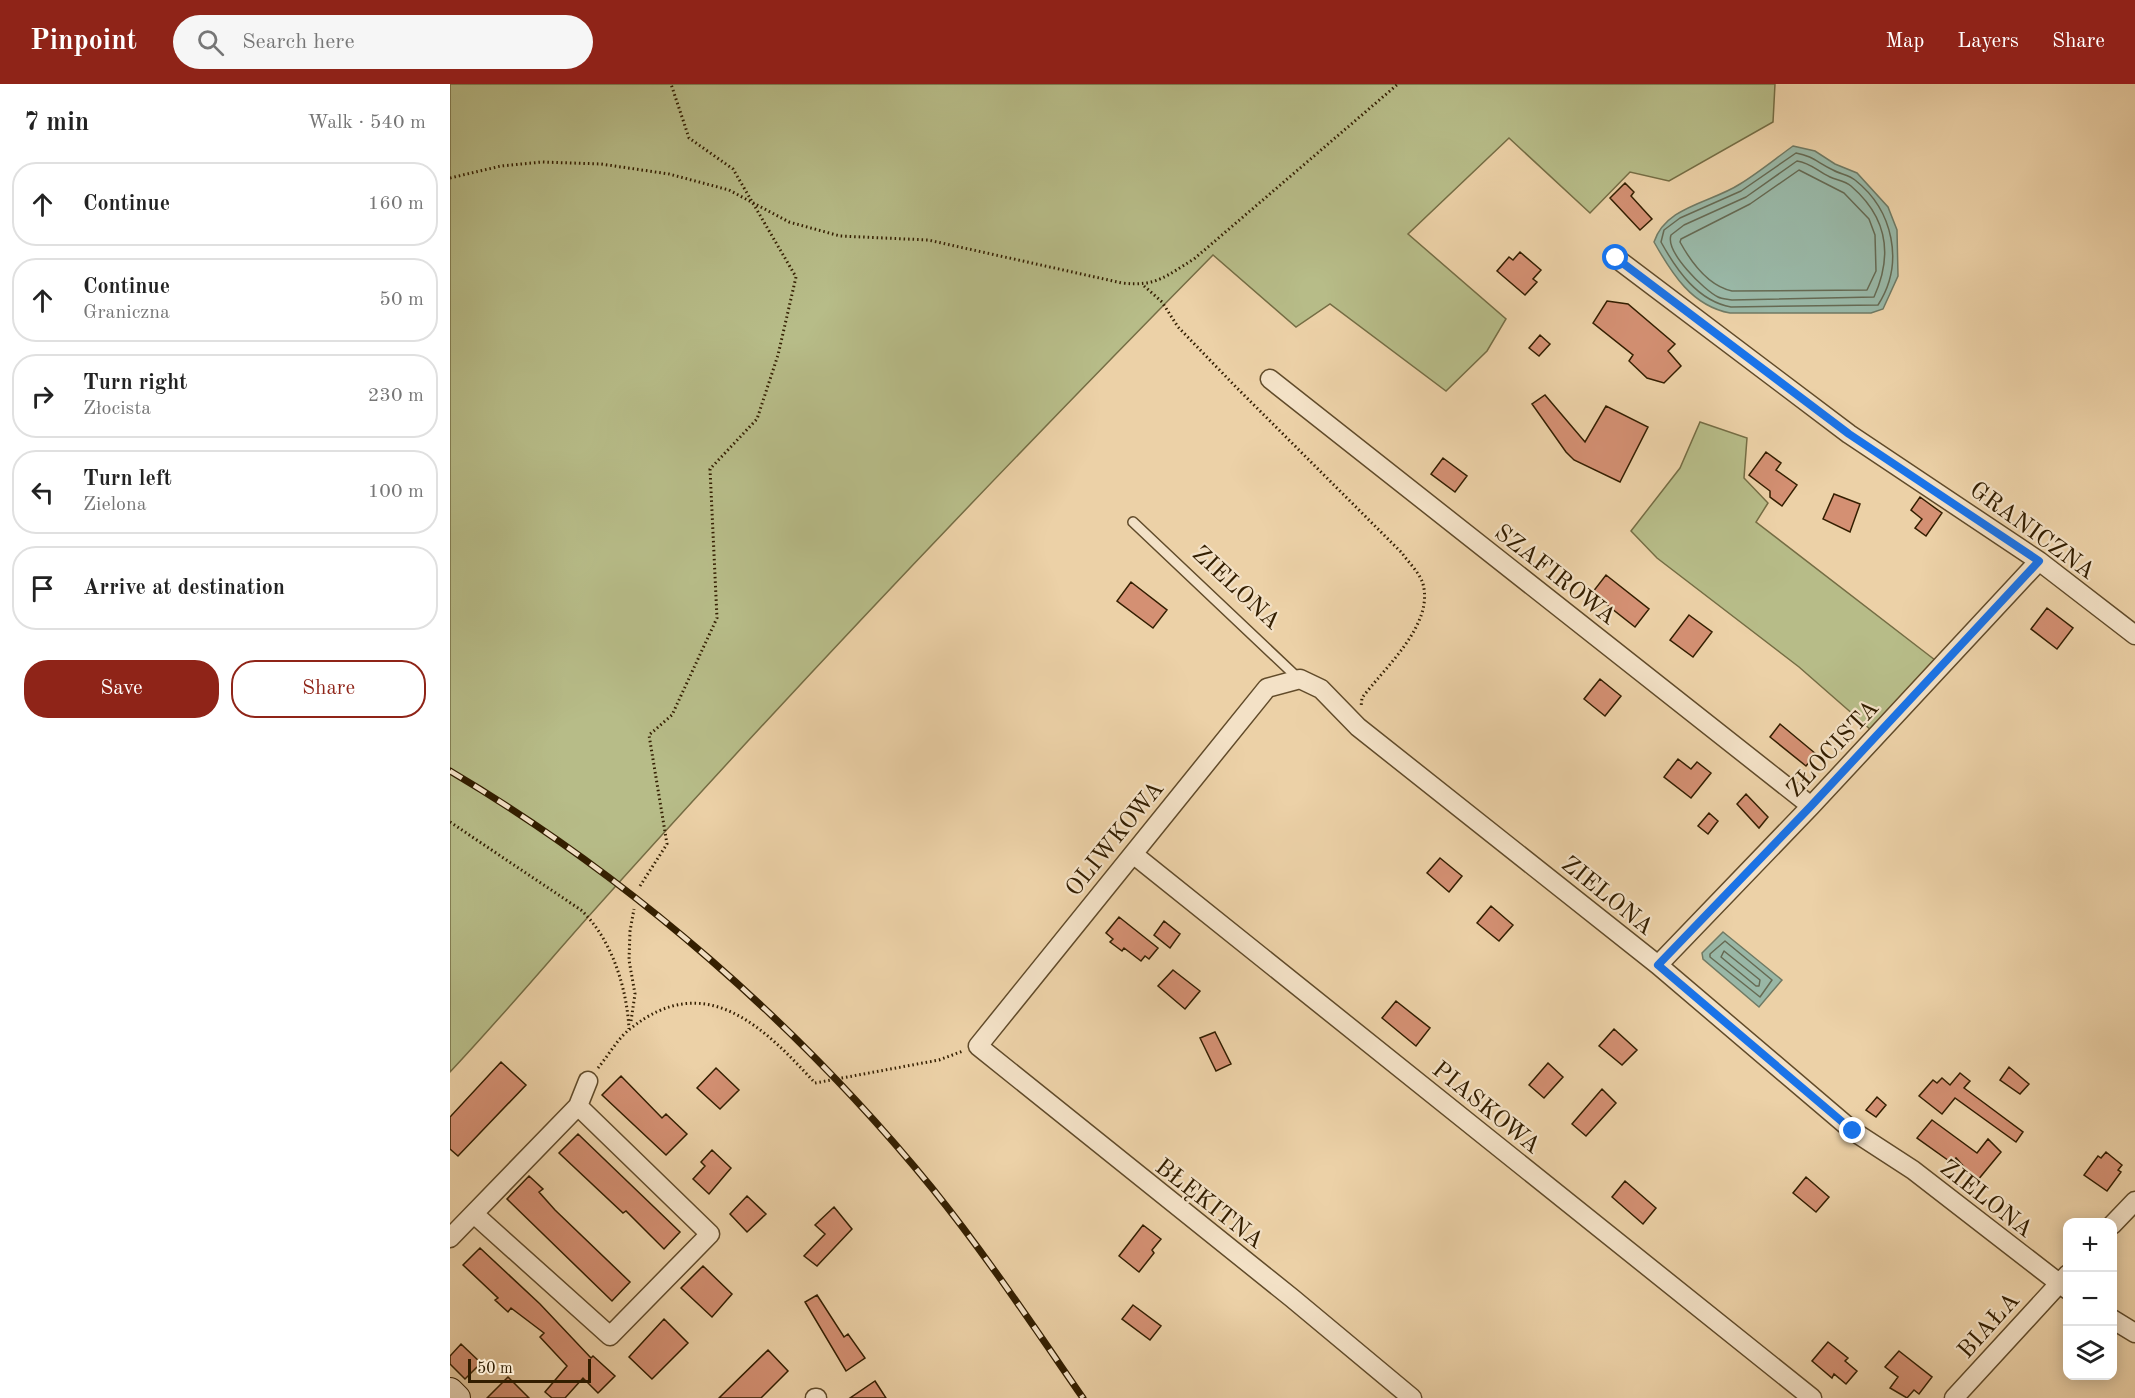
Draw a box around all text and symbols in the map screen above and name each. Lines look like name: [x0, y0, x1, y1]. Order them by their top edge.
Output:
search box: [173, 15, 593, 69]
icon: search: [194, 26, 227, 59]
text: Pinpoint: [30, 28, 137, 56]
text: Search here: [242, 31, 355, 53]
text: Map: [1885, 31, 1924, 52]
text: Layers: [1957, 31, 2019, 52]
text: Share: [2052, 31, 2105, 52]
text: 7 min: [24, 110, 89, 136]
text: Walk · 540 m: [307, 113, 426, 133]
icon: ahead: [26, 188, 59, 221]
text: Continue: [83, 193, 170, 215]
text: 160 m: [368, 194, 424, 214]
route start: [1602, 244, 1628, 270]
text: Continue: [83, 276, 170, 298]
icon: ahead: [26, 284, 59, 317]
text: 50 m: [379, 290, 424, 310]
text: Graniczna: [83, 303, 170, 323]
text: Turn right: [83, 372, 187, 394]
icon: right: [26, 380, 59, 413]
text: 230 m: [368, 386, 424, 406]
text: Złocista: [83, 399, 151, 419]
text: Turn left: [83, 468, 172, 490]
icon: left: [26, 476, 59, 509]
street label: GRANICZNA: [1965, 478, 2099, 585]
text: 100 m: [368, 482, 424, 502]
text: Zielona: [83, 495, 147, 515]
street label: SZAFIROWA: [1489, 521, 1620, 630]
street label: ZIELONA: [1187, 542, 1284, 635]
icon: arrive: [26, 572, 59, 605]
text: Arrive at destination: [83, 577, 285, 599]
button: Save: [24, 660, 219, 718]
button: Share: [231, 660, 426, 718]
street label: ZŁOCISTA: [1783, 696, 1884, 803]
street label: OLIWKOWA: [1062, 777, 1169, 901]
street label: ZIELONA: [1556, 852, 1657, 941]
street label: PIASKOWA: [1427, 1058, 1544, 1159]
route end: [1839, 1117, 1865, 1143]
street label: BŁĘKITNA: [1150, 1155, 1268, 1254]
street label: ZIELONA: [1935, 1156, 2037, 1243]
map controls: [2063, 1218, 2117, 1380]
button: +: [2063, 1218, 2117, 1272]
button: −: [2063, 1272, 2117, 1326]
street label: BIAŁA: [1954, 1289, 2025, 1364]
button: layers: [2063, 1326, 2117, 1380]
scale bar: [468, 1356, 591, 1384]
text: 50 m: [477, 1361, 513, 1377]

